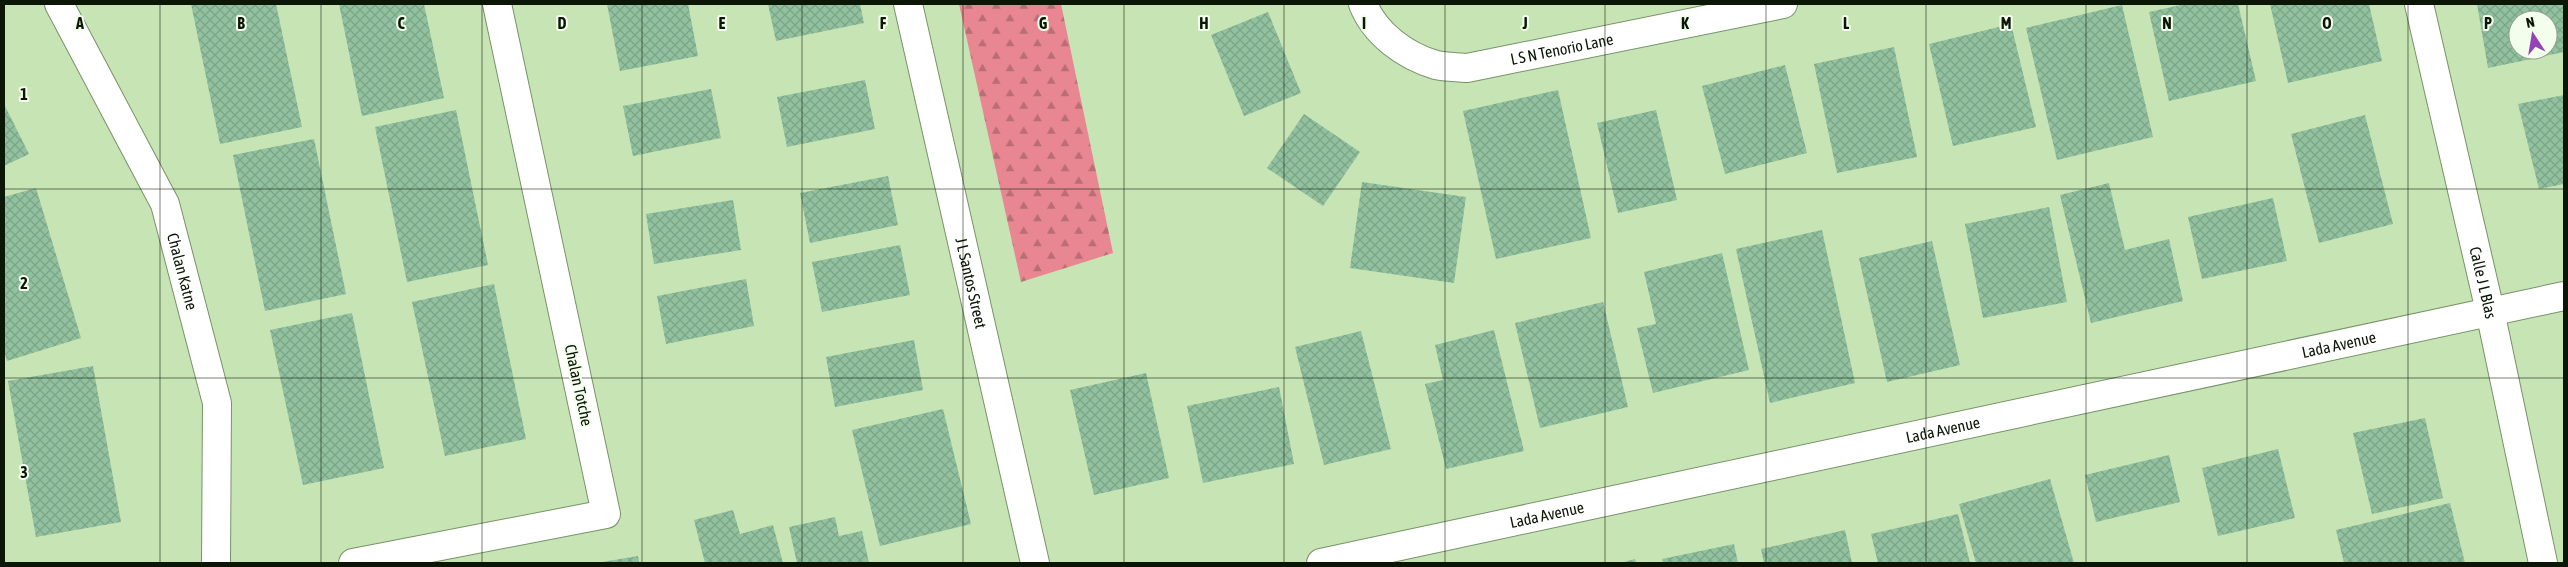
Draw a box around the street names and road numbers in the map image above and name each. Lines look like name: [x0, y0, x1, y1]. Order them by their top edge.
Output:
street label: L S N Tenorio Lane: [1509, 30, 1615, 68]
street label: Chalan Katne: [164, 231, 201, 312]
street label: J L Santos Street: [952, 236, 990, 330]
street label: Calle J L Blas: [2466, 245, 2500, 321]
street label: Lada Avenue: [2300, 328, 2377, 361]
street label: Chalan Totche: [562, 343, 596, 427]
street label: Lada Avenue: [1904, 413, 1981, 446]
street label: Lada Avenue: [1508, 498, 1586, 531]

